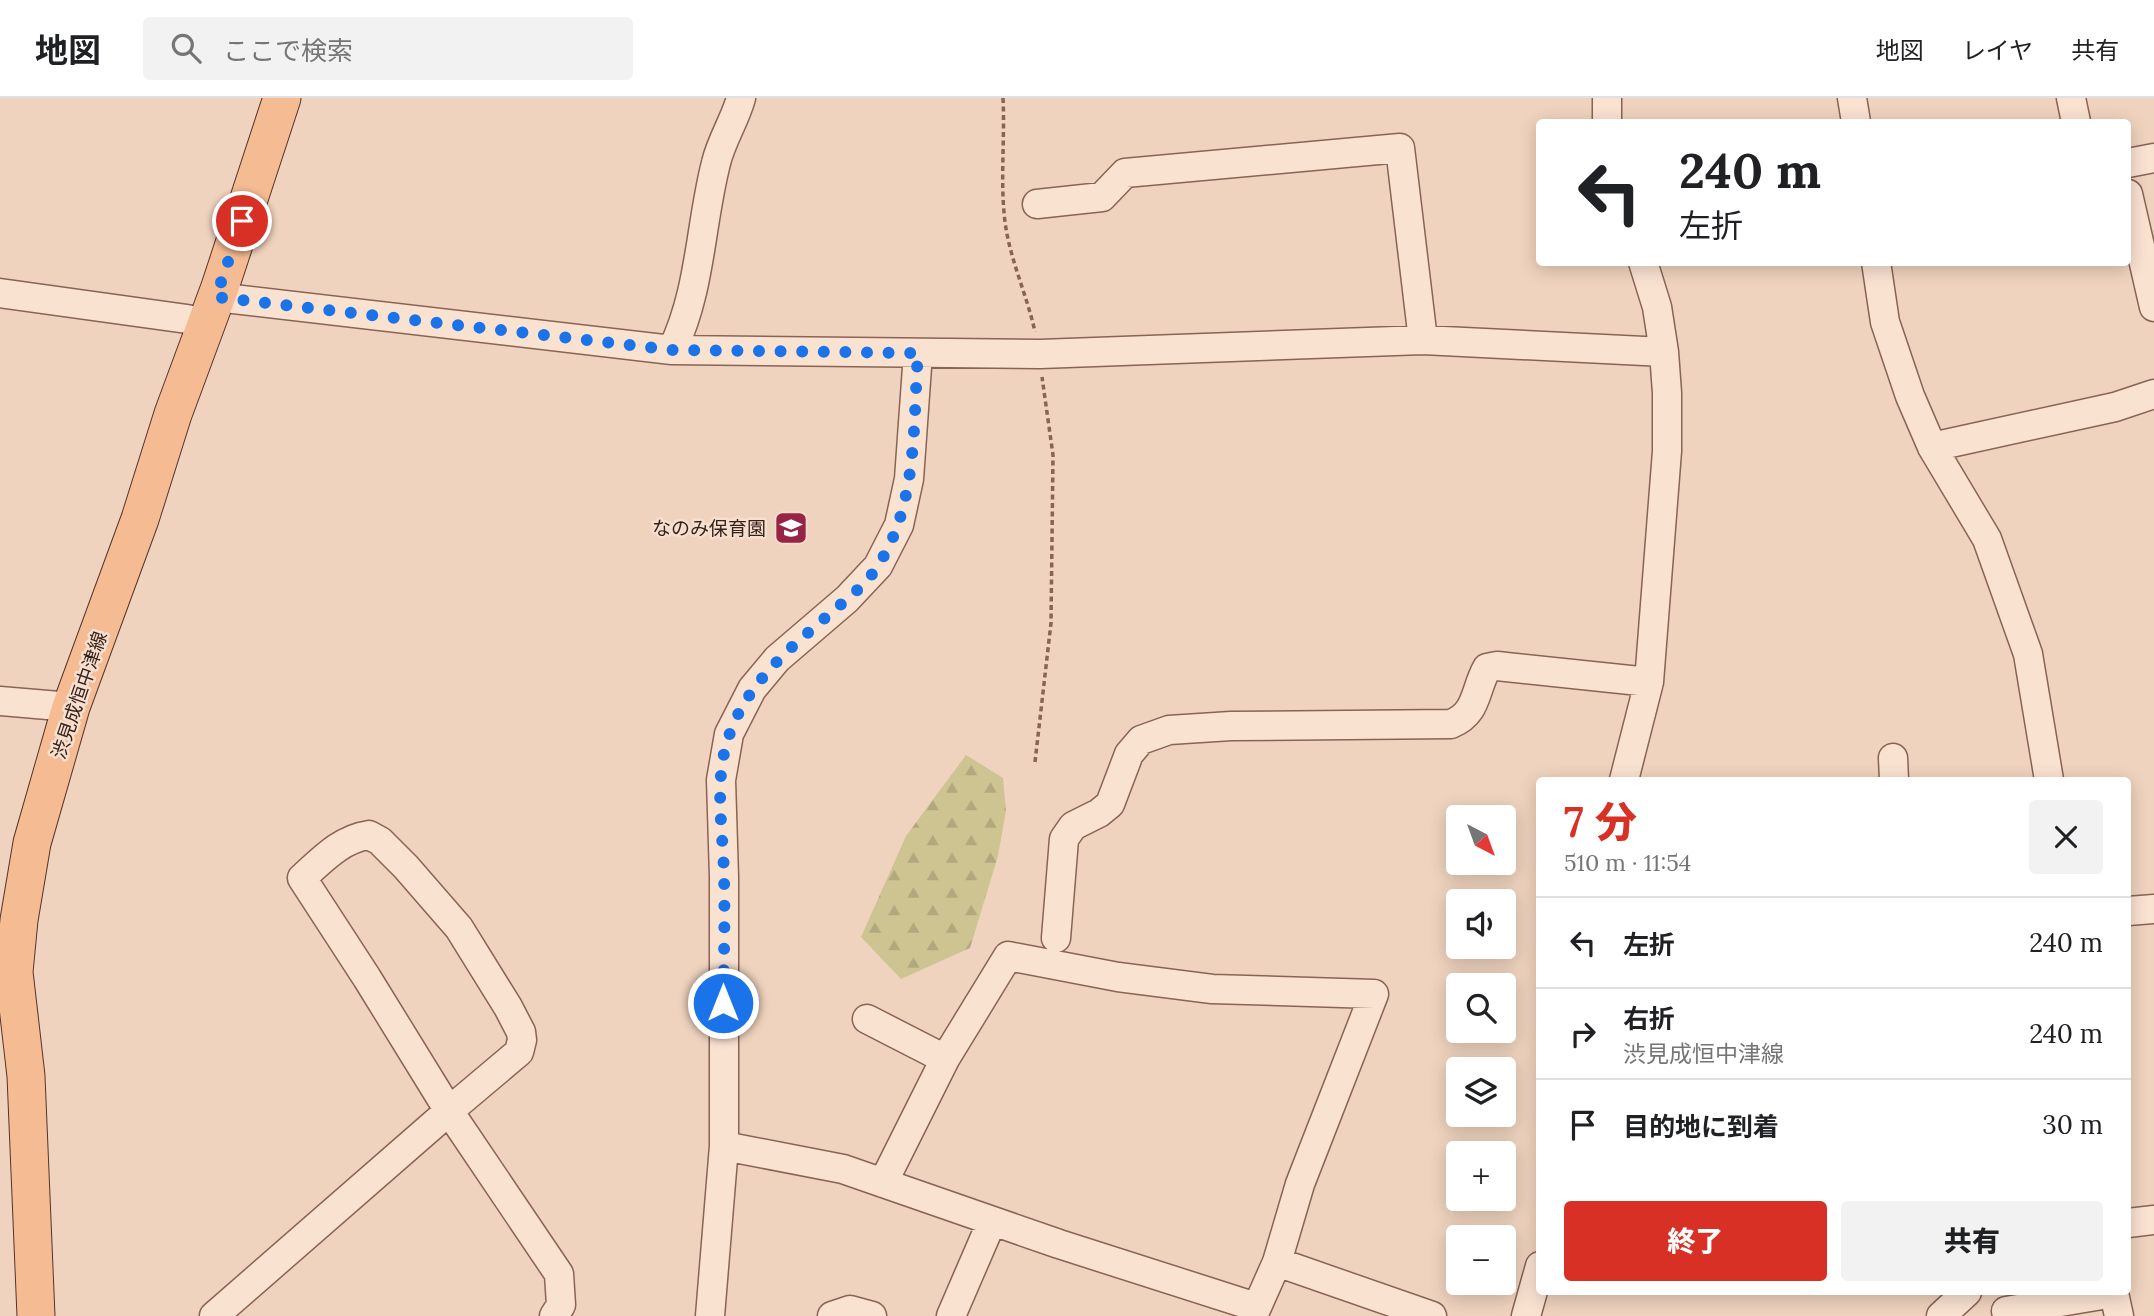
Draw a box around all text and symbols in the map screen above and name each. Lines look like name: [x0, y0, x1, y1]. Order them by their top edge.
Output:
search box: [143, 17, 633, 80]
text: 地図: [35, 29, 101, 71]
icon: search: [167, 29, 205, 67]
text: ここで検索: [223, 34, 353, 67]
text: 地図: [1876, 35, 1924, 66]
text: レイヤ: [1962, 35, 2033, 66]
text: 共有: [2071, 35, 2119, 66]
text: 240 m: [1679, 139, 1821, 201]
icon: left: [1564, 147, 1655, 238]
pin: [212, 191, 272, 251]
icon: arrive: [223, 202, 261, 240]
text: 左折: [1679, 205, 1743, 246]
school or university icon: なのみ保育園: [772, 509, 810, 547]
place label: なのみ保育園: [652, 516, 766, 540]
street label: 渋見成恒中津線: [46, 628, 112, 762]
text: 7 分: [1564, 795, 1637, 849]
button: close: [2029, 800, 2103, 874]
north arrow: [1446, 805, 1516, 875]
map controls: [1446, 805, 1516, 1295]
text: 510 m · 11:54: [1564, 848, 1691, 877]
button: sound: [1446, 889, 1516, 959]
icon: left: [1564, 924, 1602, 962]
text: 240 m: [2029, 926, 2103, 959]
text: 左折: [1623, 928, 1675, 961]
position arrow: [686, 966, 760, 1040]
button: search: [1446, 973, 1516, 1043]
text: 右折: [1623, 1002, 1675, 1035]
icon: right: [1564, 1015, 1602, 1053]
text: 240 m: [2029, 1017, 2103, 1050]
text: 渋見成恒中津線: [1623, 1039, 1784, 1068]
button: layers: [1446, 1057, 1516, 1127]
icon: arrive: [1564, 1106, 1602, 1144]
text: 30 m: [2042, 1108, 2103, 1141]
text: 目的地に到着: [1623, 1110, 1779, 1143]
button: +: [1446, 1141, 1516, 1211]
button: 終了: [1564, 1201, 1827, 1281]
button: 共有: [1841, 1201, 2103, 1281]
button: −: [1446, 1225, 1516, 1295]

